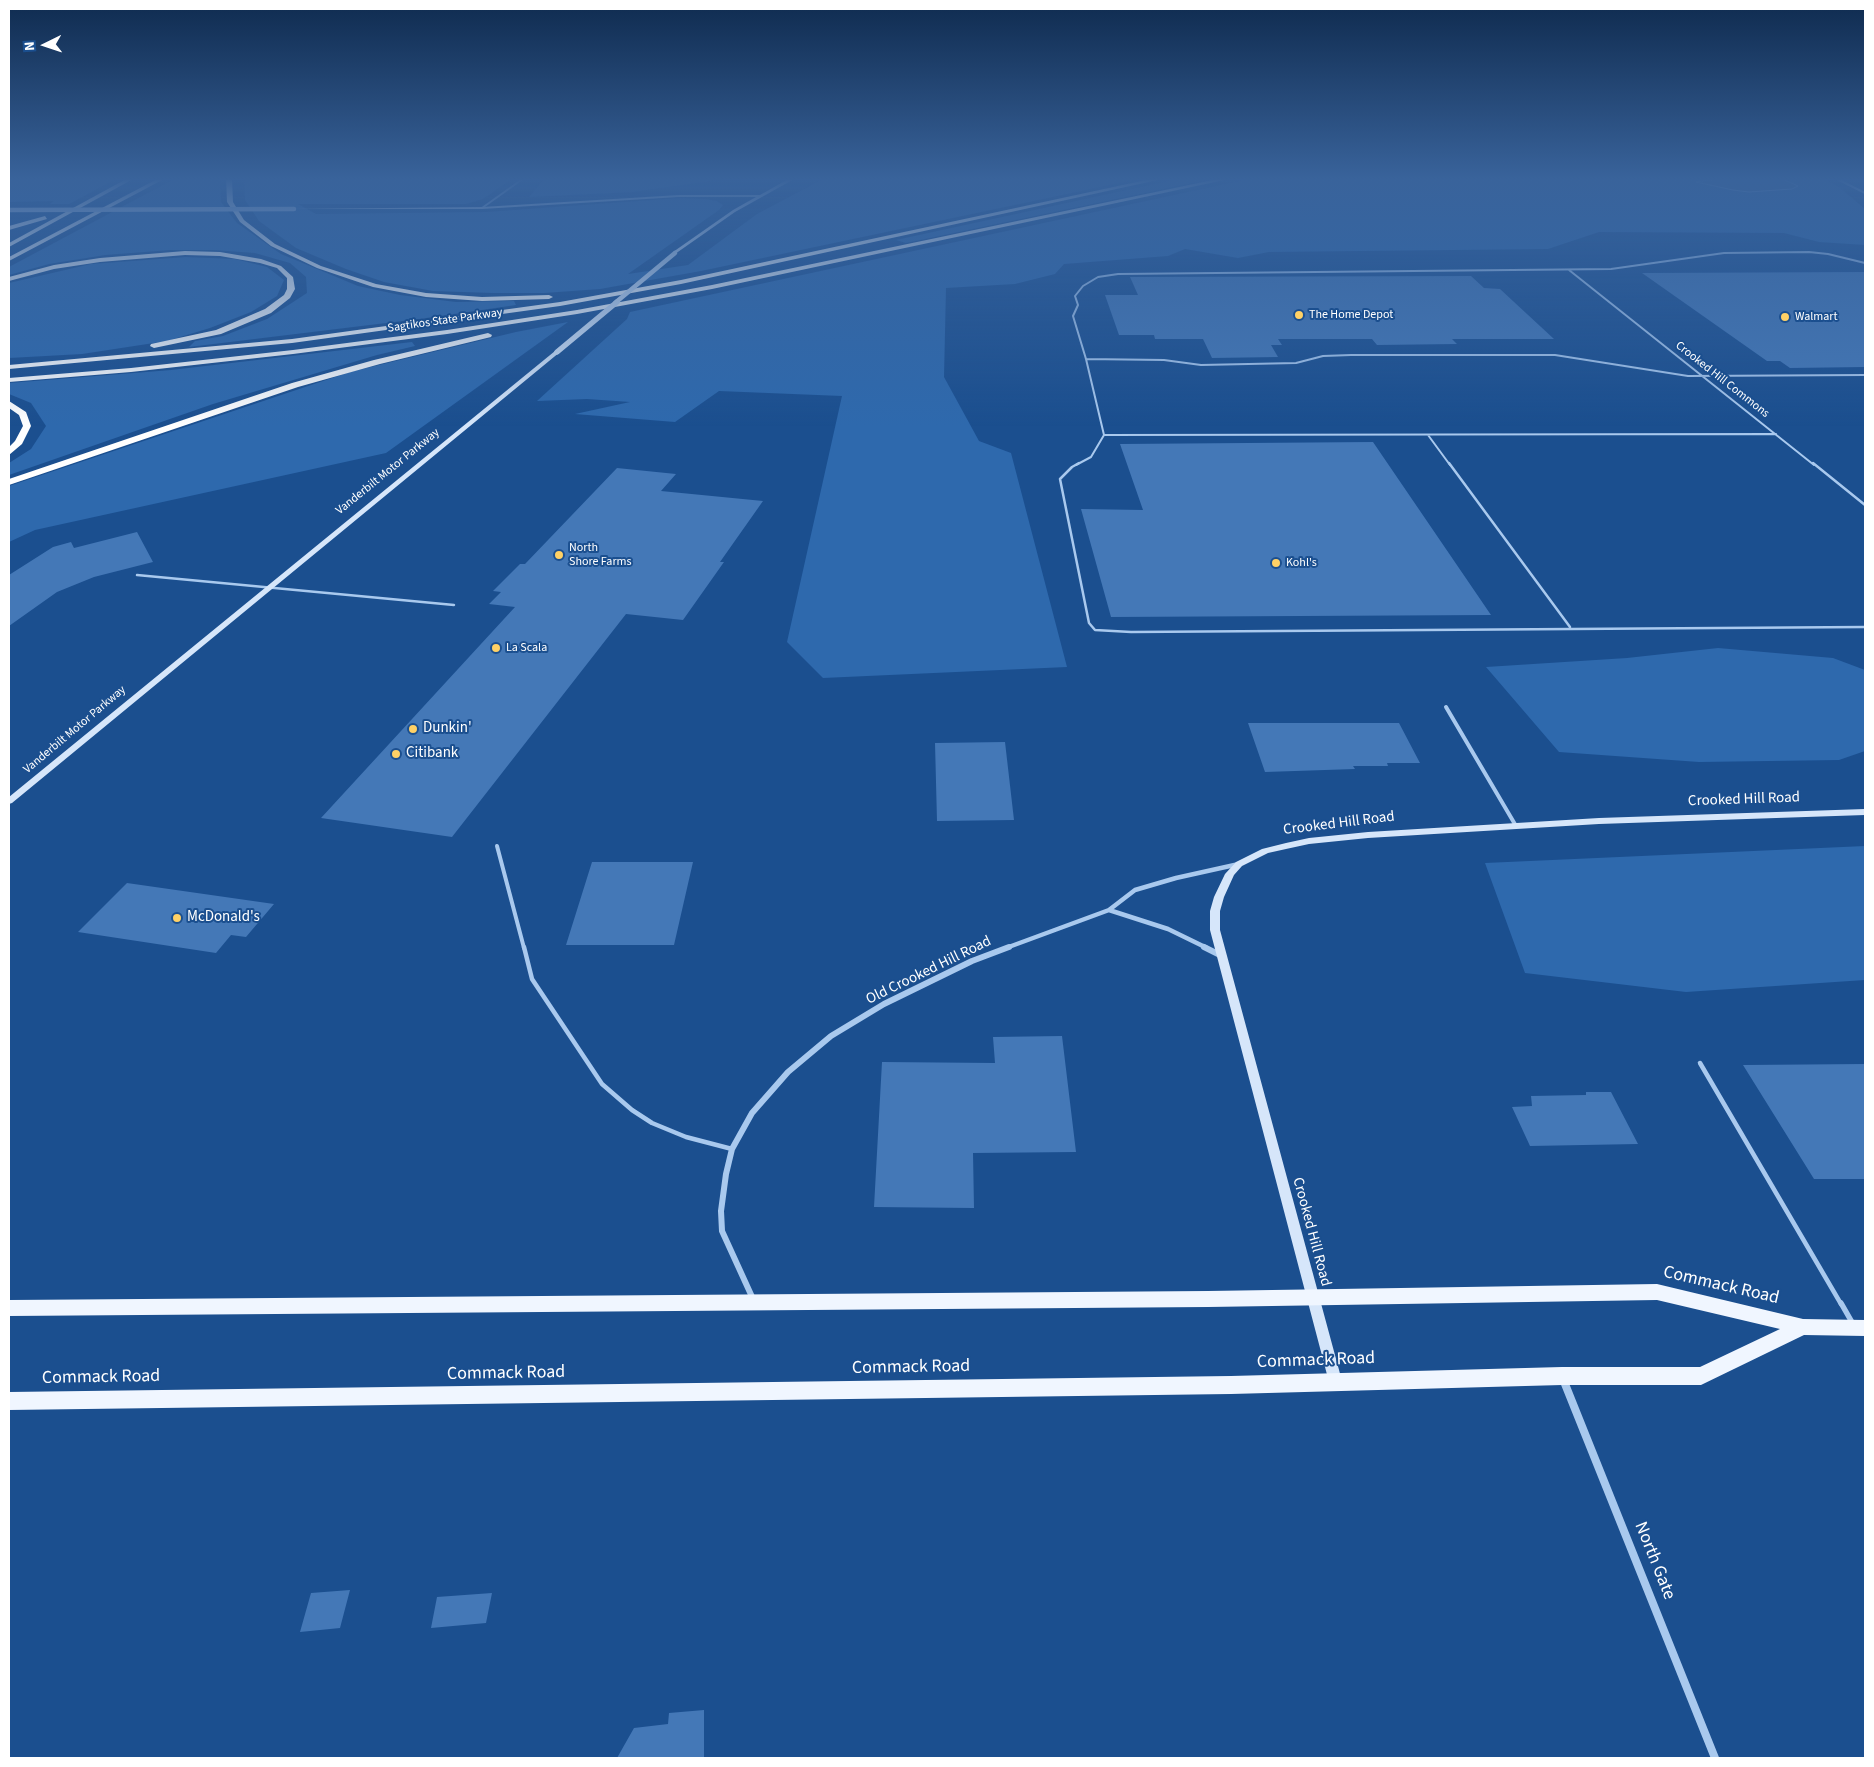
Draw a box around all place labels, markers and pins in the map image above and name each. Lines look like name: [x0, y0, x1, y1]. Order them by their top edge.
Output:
place label: The Home Depot: [1309, 308, 1393, 322]
marker: The Home Depot: [1293, 309, 1305, 321]
place label: Walmart: [1795, 310, 1838, 324]
marker: Walmart: [1779, 311, 1791, 323]
place label: North Shore Farms: [569, 541, 632, 569]
marker: North Shore Farms: [553, 549, 565, 561]
place label: Kohl's: [1286, 556, 1317, 570]
marker: Kohl's: [1270, 557, 1282, 569]
place label: La Scala: [506, 641, 547, 655]
marker: La Scala: [490, 642, 502, 654]
place label: Dunkin': [423, 720, 472, 738]
marker: Dunkin': [407, 723, 419, 735]
place label: Citibank: [406, 745, 458, 763]
marker: Citibank: [390, 748, 402, 760]
place label: McDonald's: [187, 909, 260, 927]
marker: McDonald's: [171, 912, 183, 924]

